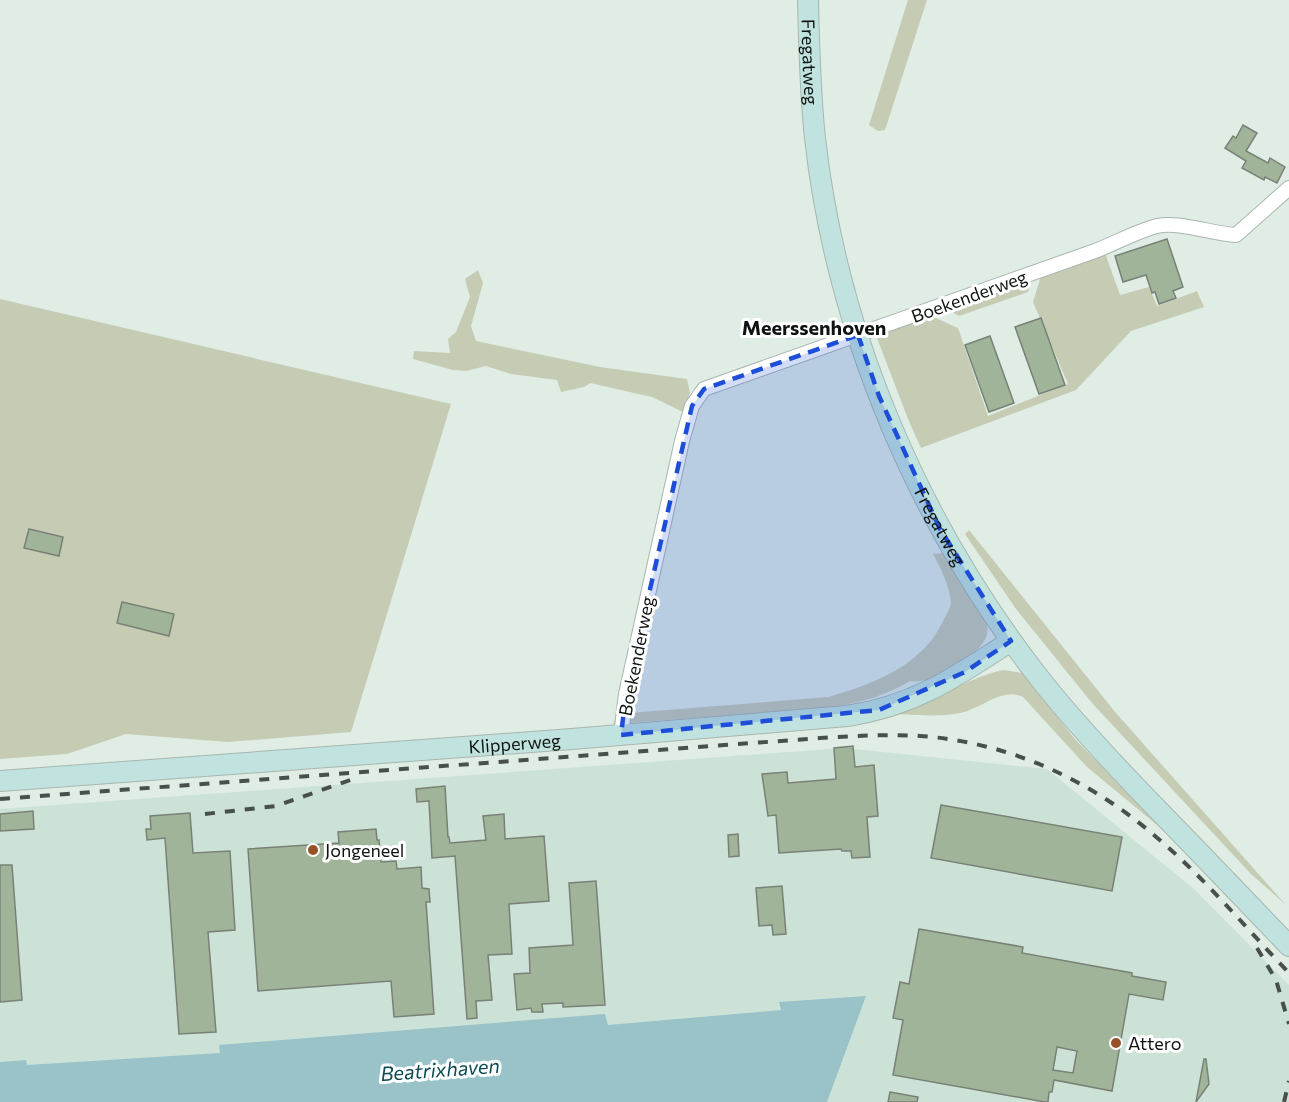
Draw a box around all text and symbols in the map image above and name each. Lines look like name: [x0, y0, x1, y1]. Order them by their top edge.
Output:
street label: Fregatweg: [797, 19, 823, 106]
street label: Boekenderweg: [908, 265, 1030, 327]
district label: Meerssenhoven: [742, 315, 886, 339]
street label: Fregatweg: [910, 483, 971, 570]
street label: Boekenderweg: [614, 594, 658, 718]
street label: Klipperweg: [468, 729, 562, 758]
place label: Jongeneel: [325, 839, 404, 861]
marker: Jongeneel: [306, 843, 320, 857]
place label: Attero: [1128, 1032, 1181, 1054]
marker: Attero: [1109, 1036, 1123, 1050]
water label: Beatrixhaven: [380, 1053, 500, 1085]

